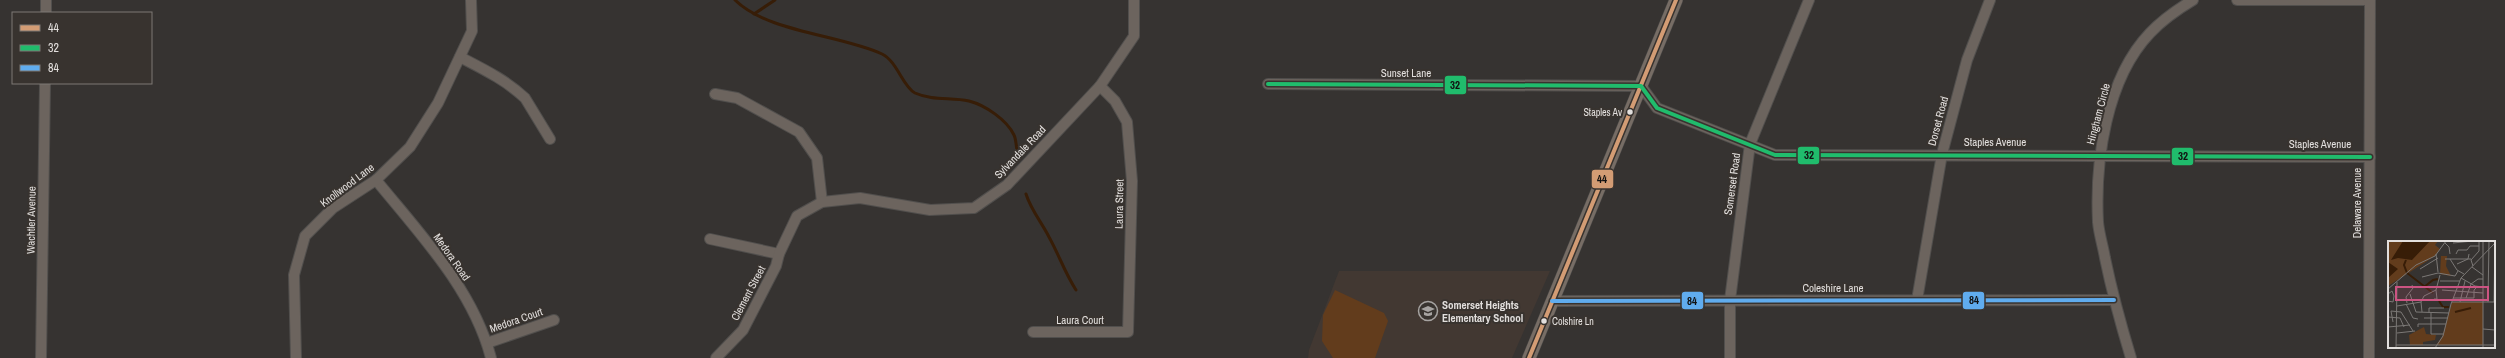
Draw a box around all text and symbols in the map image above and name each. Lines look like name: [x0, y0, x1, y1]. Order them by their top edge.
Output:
legend: [12, 12, 152, 84]
text: 44: [48, 20, 59, 36]
text: 32: [48, 40, 59, 56]
text: 84: [48, 60, 59, 76]
street label: Sunset Lane: [1381, 66, 1431, 80]
line badge: 32: [1444, 75, 1467, 95]
text: 32: [1450, 78, 1460, 92]
street label: Hingham Circle: [2083, 82, 2113, 146]
street label: Dorset Road: [1925, 95, 1951, 147]
place label: Staples Av: [1583, 106, 1623, 119]
marker: Staples Av: [1625, 107, 1635, 117]
street label: Sylvandale Road: [991, 123, 1049, 181]
street label: Staples Avenue: [1964, 135, 2026, 149]
street label: Staples Avenue: [2289, 137, 2351, 151]
line badge: 32: [1797, 146, 1820, 165]
line badge: 32: [2171, 147, 2194, 166]
text: 32: [1804, 148, 1814, 162]
text: 32: [2178, 149, 2188, 163]
street label: Somerset Road: [1721, 152, 1743, 216]
street label: Knollwood Lane: [317, 160, 377, 210]
street label: Delaware Avenue: [2350, 168, 2364, 238]
line badge: 44: [1591, 169, 1614, 189]
text: 44: [1597, 172, 1607, 186]
street label: Laura Street: [1112, 179, 1126, 229]
street label: Wachtler Avenue: [23, 186, 39, 254]
street label: Medora Road: [431, 231, 473, 283]
inset map: [2388, 241, 2495, 348]
street label: Clement Street: [728, 263, 769, 323]
street label: Coleshire Lane: [1802, 281, 1864, 295]
line badge: 84: [1681, 291, 1704, 310]
line badge: 84: [1962, 291, 1985, 310]
text: 84: [1969, 293, 1979, 307]
text: 84: [1687, 294, 1697, 308]
place label: Somerset Heights Elementary School: [1442, 298, 1523, 325]
school or university icon: Somerset Heights Elementary School: [1417, 300, 1439, 322]
street label: Medora Court: [488, 304, 545, 336]
street label: Laura Court: [1056, 313, 1104, 327]
place label: Colshire Ln: [1552, 315, 1594, 328]
marker: Colshire Ln: [1539, 316, 1549, 326]

